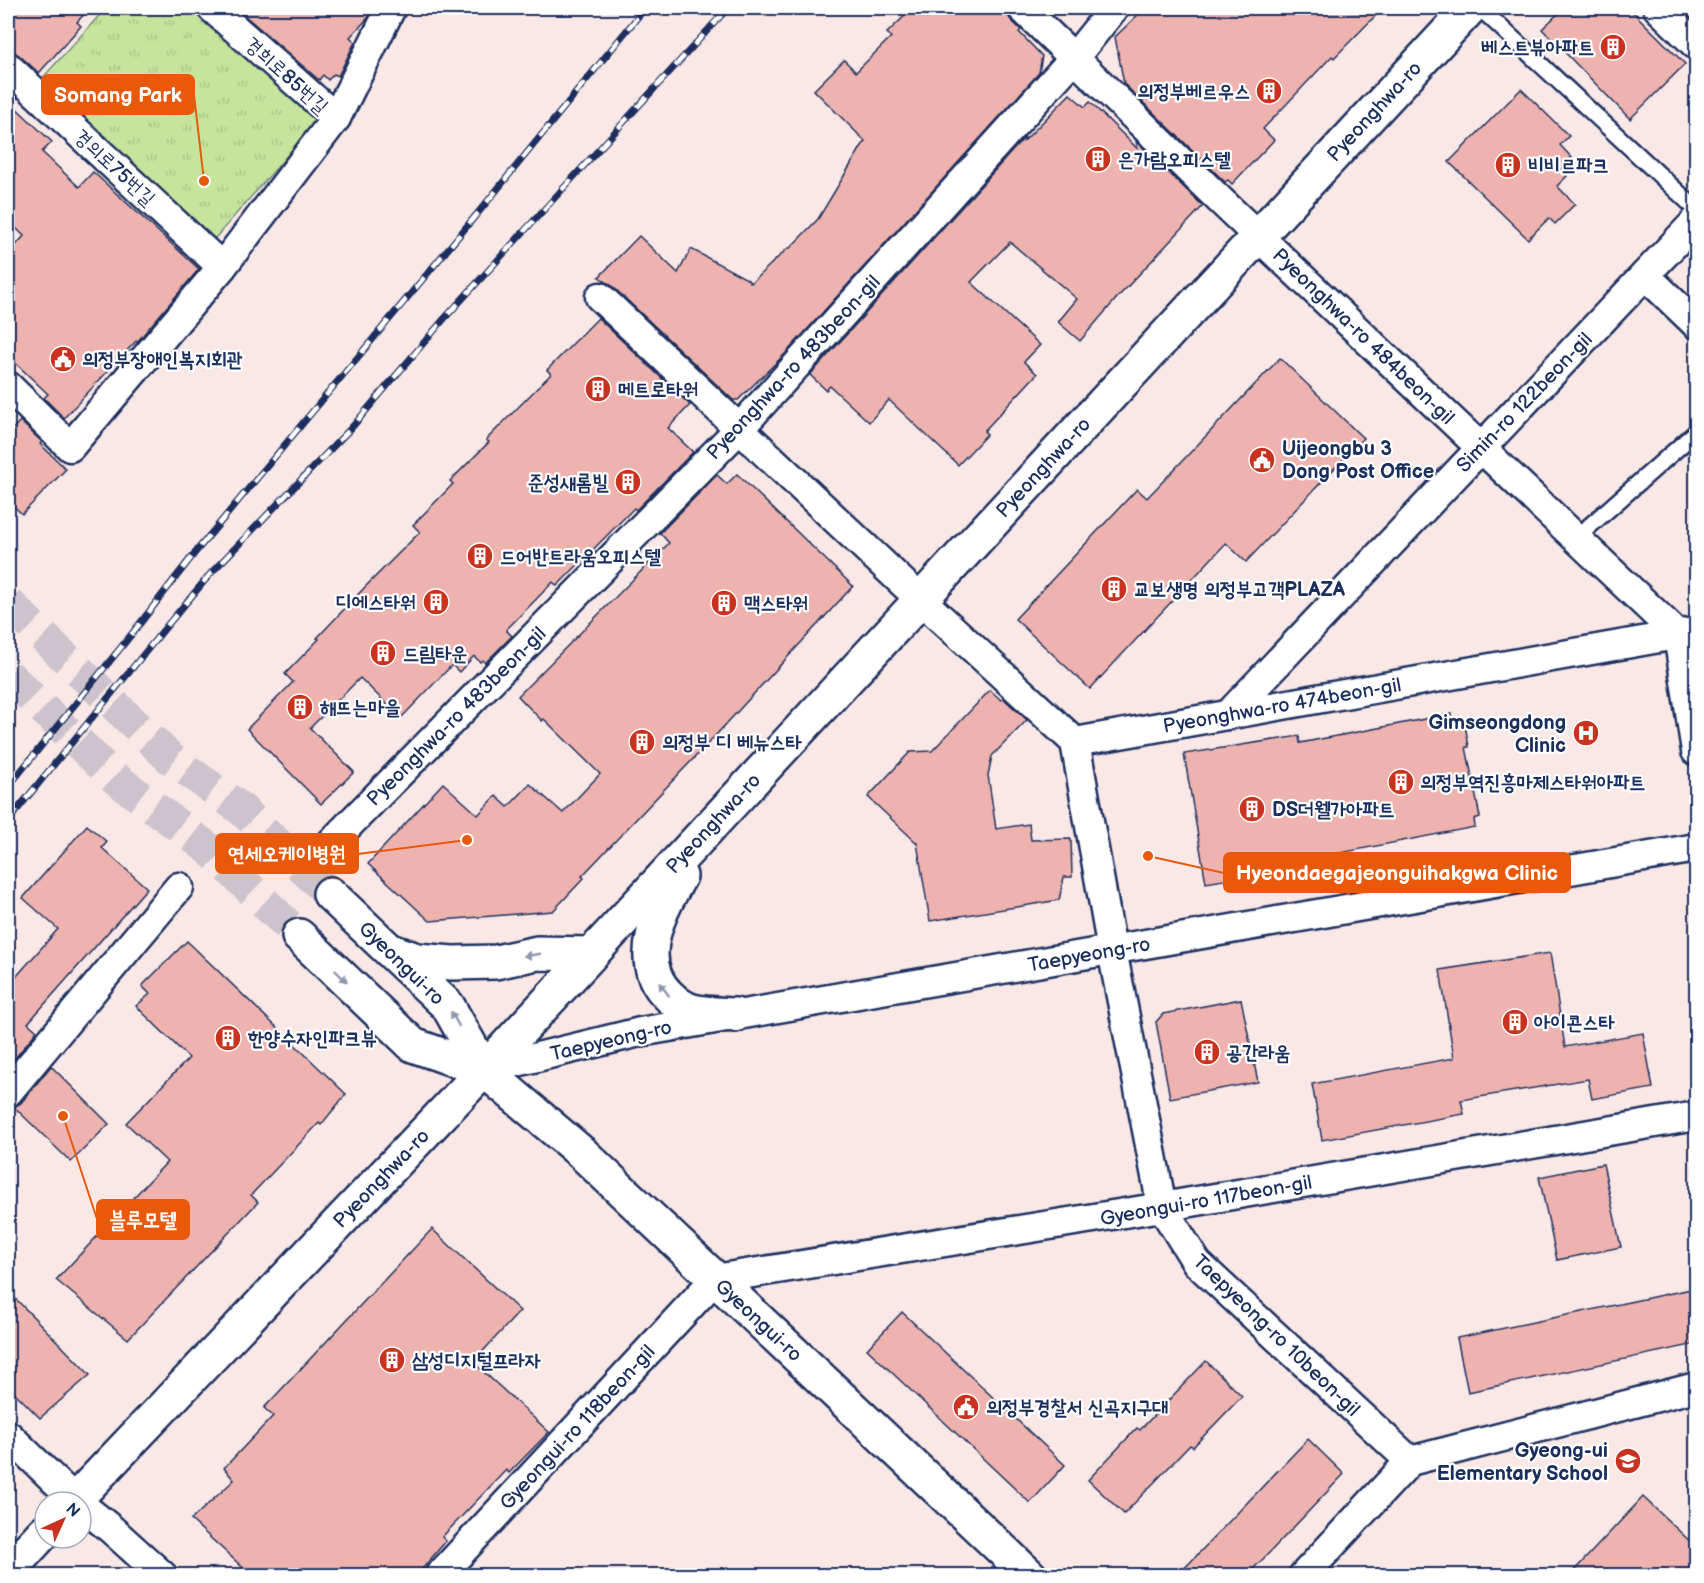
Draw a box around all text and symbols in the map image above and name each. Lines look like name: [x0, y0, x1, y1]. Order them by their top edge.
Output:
street label: 경희로85번길: [240, 32, 333, 119]
building icon: 베스트뷰아파트: [1598, 32, 1628, 62]
place label: 베스트뷰아파트: [1481, 36, 1594, 60]
street label: Pyeonghwa-ro: [1322, 57, 1427, 167]
callout: Somang Park: [42, 75, 194, 114]
building icon: 의정부베르우스: [1254, 76, 1284, 106]
place label: 의정부베르우스: [1137, 80, 1250, 104]
text: Somang Park: [54, 83, 182, 108]
street label: 경의로75번길: [69, 124, 160, 211]
building icon: 은가람오피스텔: [1083, 144, 1113, 174]
place label: 은가람오피스텔: [1118, 148, 1231, 172]
building icon: 비비르파크: [1493, 150, 1523, 180]
place label: 비비르파크: [1528, 154, 1608, 178]
street label: Pyeonghwa-ro 484beon-gil: [1267, 244, 1459, 430]
street label: Pyeonghwa-ro 483beon-gil: [702, 270, 886, 465]
street label: Simin-ro 122beon-gil: [1452, 328, 1598, 478]
public building icon: 의정부장애인복지회관: [48, 344, 78, 374]
place label: 의정부장애인복지회관: [82, 348, 243, 372]
building icon: 메트로타워: [583, 374, 613, 404]
place label: 메트로타워: [618, 378, 698, 402]
street label: Pyeonghwa-ro: [991, 413, 1096, 523]
place label: Uijeongbu 3 Dong Post Office: [1282, 437, 1434, 484]
public building icon: Uijeongbu 3 Dong Post Office: [1247, 445, 1277, 475]
building icon: 준성새롬빌: [613, 467, 643, 497]
place label: 준성새롬빌: [528, 471, 609, 495]
building icon: 드어반트라움오피스텔: [465, 541, 495, 571]
place label: 드어반트라움오피스텔: [500, 545, 661, 569]
building icon: 교보생명 의정부고객PLAZA: [1099, 574, 1129, 604]
place label: 교보생명 의정부고객PLAZA: [1134, 578, 1346, 602]
building icon: 디에스타워: [421, 587, 451, 617]
building icon: 맥스타워: [709, 588, 739, 618]
place label: 디에스타워: [336, 591, 416, 615]
place label: 맥스타워: [744, 592, 808, 616]
street label: Pyeonghwa-ro 483beon-gil: [362, 622, 551, 811]
building icon: 드림타운: [368, 638, 398, 668]
place label: 드림타운: [403, 642, 467, 666]
street label: Pyeonghwa-ro 474beon-gil: [1161, 673, 1403, 739]
building icon: 해뜨는마을: [285, 692, 315, 722]
place label: 해뜨는마을: [320, 696, 400, 720]
place label: Gimseongdong Clinic: [1429, 711, 1566, 758]
hospital icon: Gimseongdong Clinic: [1571, 718, 1601, 748]
building icon: 의정부 디 베뉴스타: [627, 727, 657, 757]
place label: 의정부 디 베뉴스타: [662, 731, 802, 755]
building icon: 의정부역진흥마제스타워아파트: [1386, 767, 1416, 797]
street label: Pyeonghwa-ro: [661, 769, 766, 879]
place label: 의정부역진흥마제스타워아파트: [1420, 771, 1645, 795]
building icon: DS더웰가아파트: [1237, 794, 1267, 824]
place label: DS더웰가아파트: [1272, 798, 1395, 822]
callout: 연세오케이병원: [216, 834, 358, 873]
text: 연세오케이병원: [228, 842, 346, 867]
callout: Hyeondaegajeonguihakgwa Clinic: [1224, 853, 1570, 892]
text: Hyeondaegajeonguihakgwa Clinic: [1236, 861, 1558, 886]
street label: Gyeongui-ro: [353, 917, 449, 1011]
street label: Taepyeong-ro: [1026, 932, 1152, 978]
one-way arrow: [522, 950, 541, 959]
one-way arrow: [334, 969, 348, 983]
one-way arrow: [658, 981, 670, 997]
building icon: 아이콘스타: [1500, 1007, 1530, 1037]
one-way arrow: [450, 1010, 460, 1027]
place label: 아이콘스타: [1534, 1011, 1615, 1035]
street label: Taepyeong-ro: [548, 1015, 674, 1067]
building icon: 한양수자인파크뷰: [213, 1023, 243, 1053]
place label: 한양수자인파크뷰: [247, 1027, 377, 1051]
building icon: 공간라움: [1192, 1037, 1222, 1067]
place label: 공간라움: [1226, 1041, 1290, 1065]
street label: Pyeonghwa-ro: [329, 1124, 435, 1233]
street label: Gyeongui-ro 117beon-gil: [1098, 1171, 1314, 1231]
callout: 블루모텔: [97, 1200, 189, 1239]
text: 블루모텔: [109, 1208, 177, 1233]
street label: Taepyeong-ro 10beon-gil: [1188, 1250, 1365, 1422]
street label: Gyeongui-ro: [710, 1274, 807, 1367]
street label: Gyeongui-ro 118beon-gil: [495, 1340, 660, 1515]
building icon: 삼성디지털프라자: [377, 1345, 407, 1375]
place label: 삼성디지털프라자: [412, 1349, 541, 1373]
public building icon: 의정부경찰서 신곡지구대: [951, 1392, 981, 1422]
place label: 의정부경찰서 신곡지구대: [986, 1396, 1168, 1420]
place label: Gyeong-ui Elementary School: [1437, 1439, 1608, 1486]
school or university icon: Gyeong-ui Elementary School: [1613, 1446, 1643, 1476]
north arrow: [33, 1490, 93, 1550]
text: N: [62, 1499, 84, 1521]

